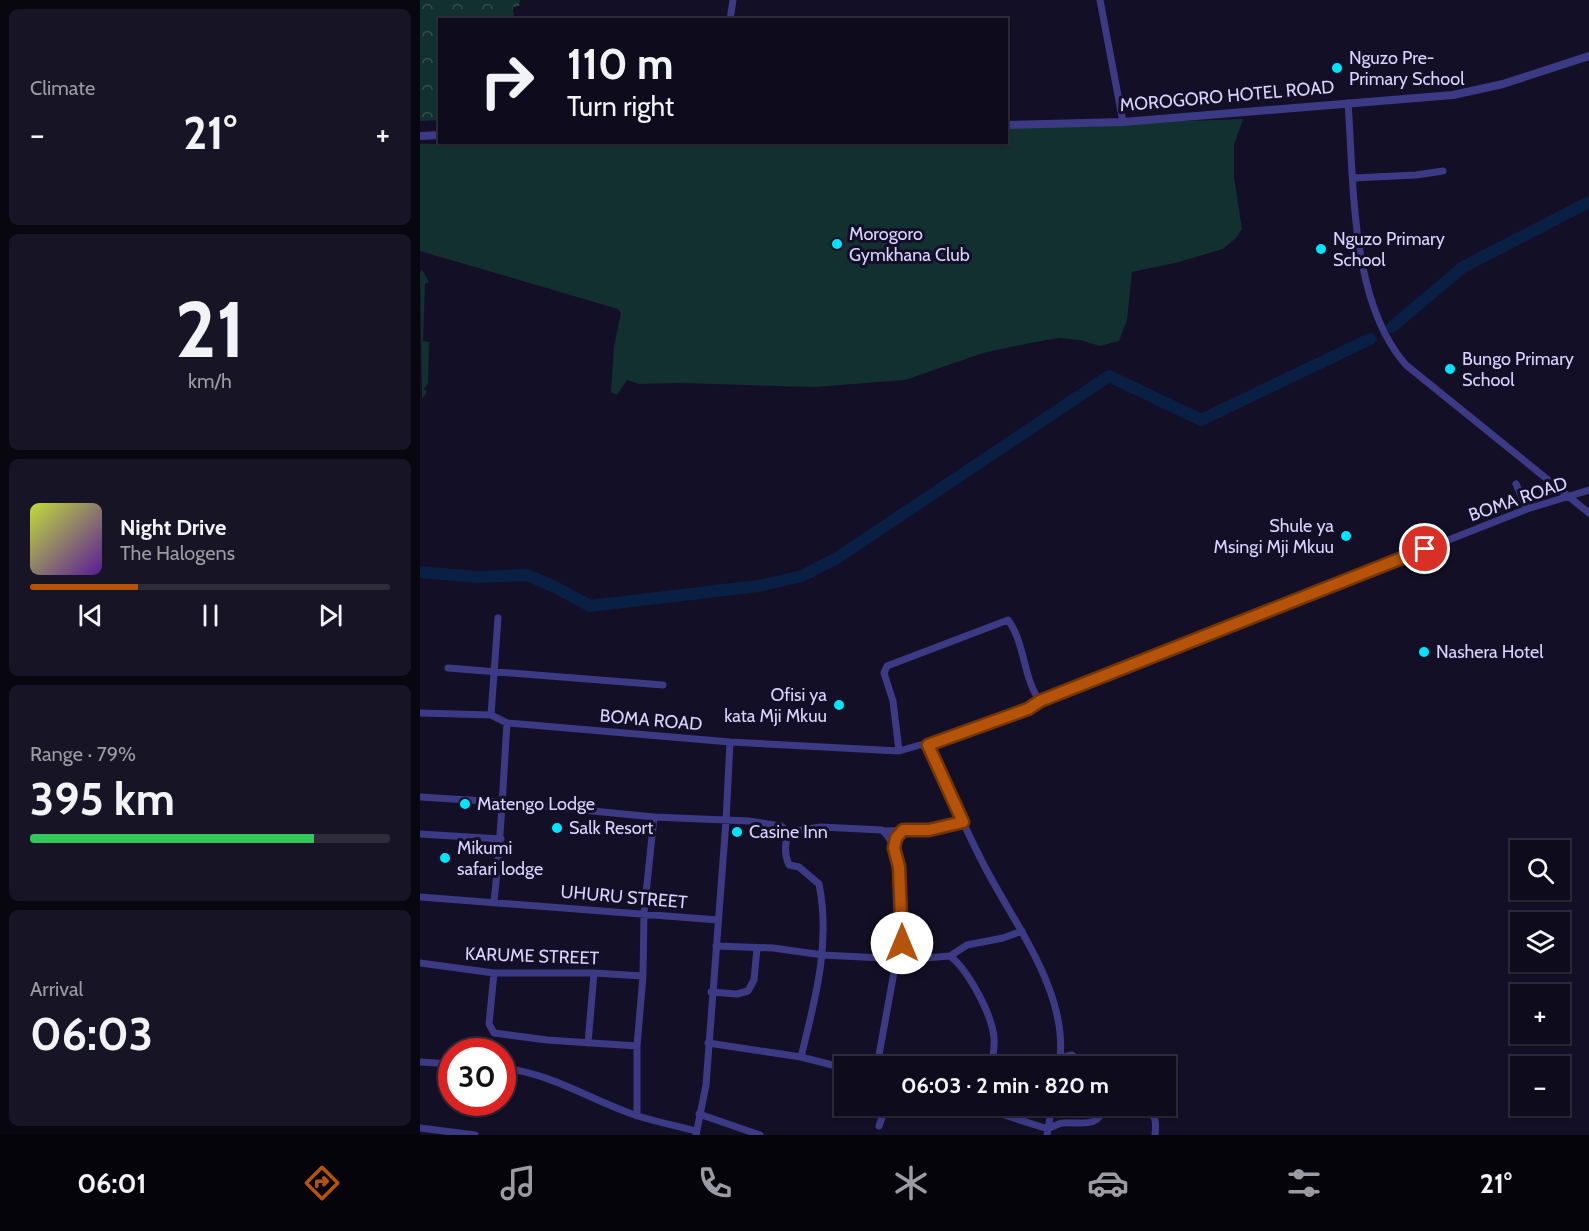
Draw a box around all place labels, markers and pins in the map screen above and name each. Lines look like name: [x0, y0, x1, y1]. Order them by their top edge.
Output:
place label: Nguzo Pre- Primary School: [1349, 47, 1465, 90]
marker: Nguzo Pre- Primary School: [1330, 61, 1344, 75]
place label: Morogoro Gymkhana Club: [849, 223, 970, 266]
place label: Nguzo Primary School: [1333, 228, 1445, 271]
marker: Morogoro Gymkhana Club: [830, 237, 844, 251]
marker: Nguzo Primary School: [1314, 242, 1328, 256]
place label: Bungo Primary School: [1462, 348, 1574, 391]
marker: Bungo Primary School: [1443, 362, 1457, 376]
place label: Shule ya Msingi Mji Mkuu: [1214, 515, 1334, 558]
pin: [1399, 523, 1450, 574]
marker: Shule ya Msingi Mji Mkuu: [1339, 529, 1353, 543]
place label: Nashera Hotel: [1436, 641, 1544, 663]
marker: Nashera Hotel: [1417, 645, 1431, 659]
place label: Ofisi ya kata Mji Mkuu: [724, 684, 827, 727]
marker: Ofisi ya kata Mji Mkuu: [832, 698, 846, 712]
place label: Matengo Lodge: [477, 793, 595, 815]
marker: Matengo Lodge: [458, 797, 472, 811]
place label: Salk Resort: [569, 817, 653, 839]
marker: Salk Resort: [550, 821, 564, 835]
place label: Casine Inn: [749, 821, 828, 843]
marker: Casine Inn: [730, 825, 744, 839]
place label: Mikumi safari lodge: [457, 837, 543, 880]
marker: Mikumi safari lodge: [438, 851, 452, 865]

